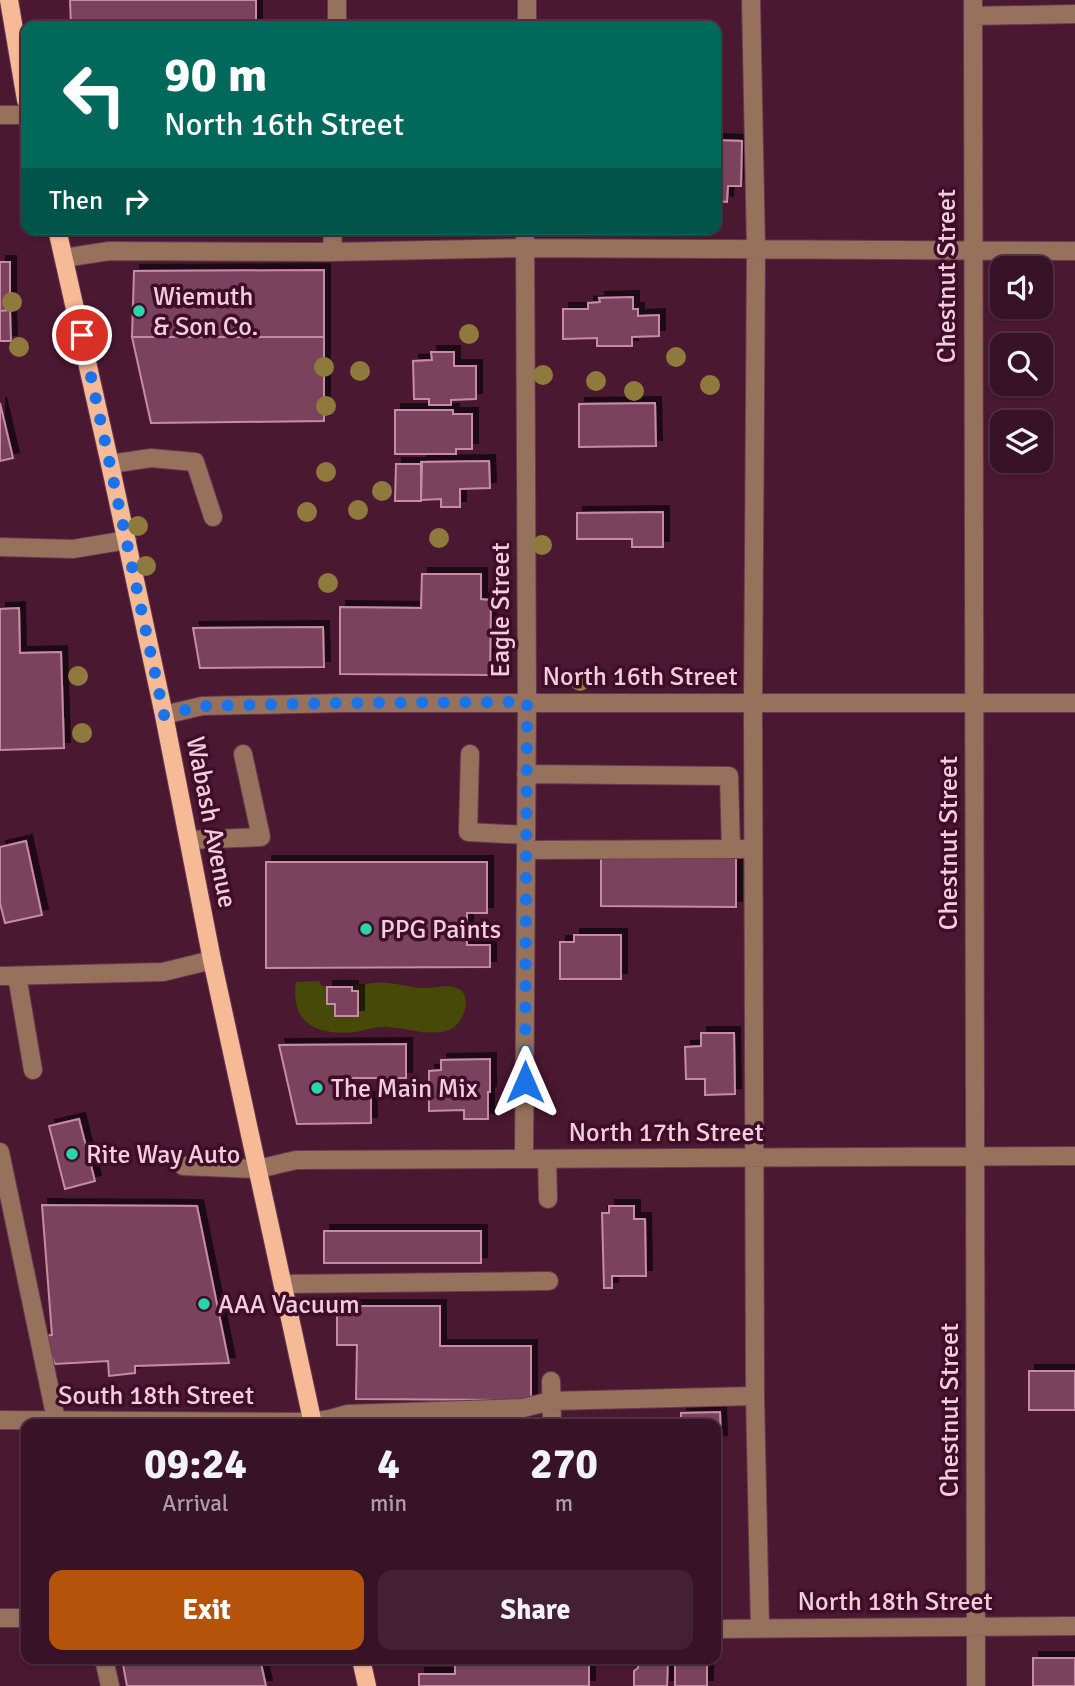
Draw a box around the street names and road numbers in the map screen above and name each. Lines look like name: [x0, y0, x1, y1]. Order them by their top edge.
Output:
street label: Chestnut Street: [931, 189, 963, 363]
street label: Eagle Street: [485, 542, 517, 678]
street label: North 16th Street: [542, 661, 738, 693]
street label: Wabash Avenue: [179, 734, 243, 911]
street label: Chestnut Street: [933, 756, 965, 930]
street label: North 17th Street: [568, 1117, 764, 1149]
street label: Chestnut Street: [934, 1323, 966, 1497]
street label: South 18th Street: [58, 1380, 254, 1412]
street label: North 18th Street: [797, 1586, 993, 1618]

